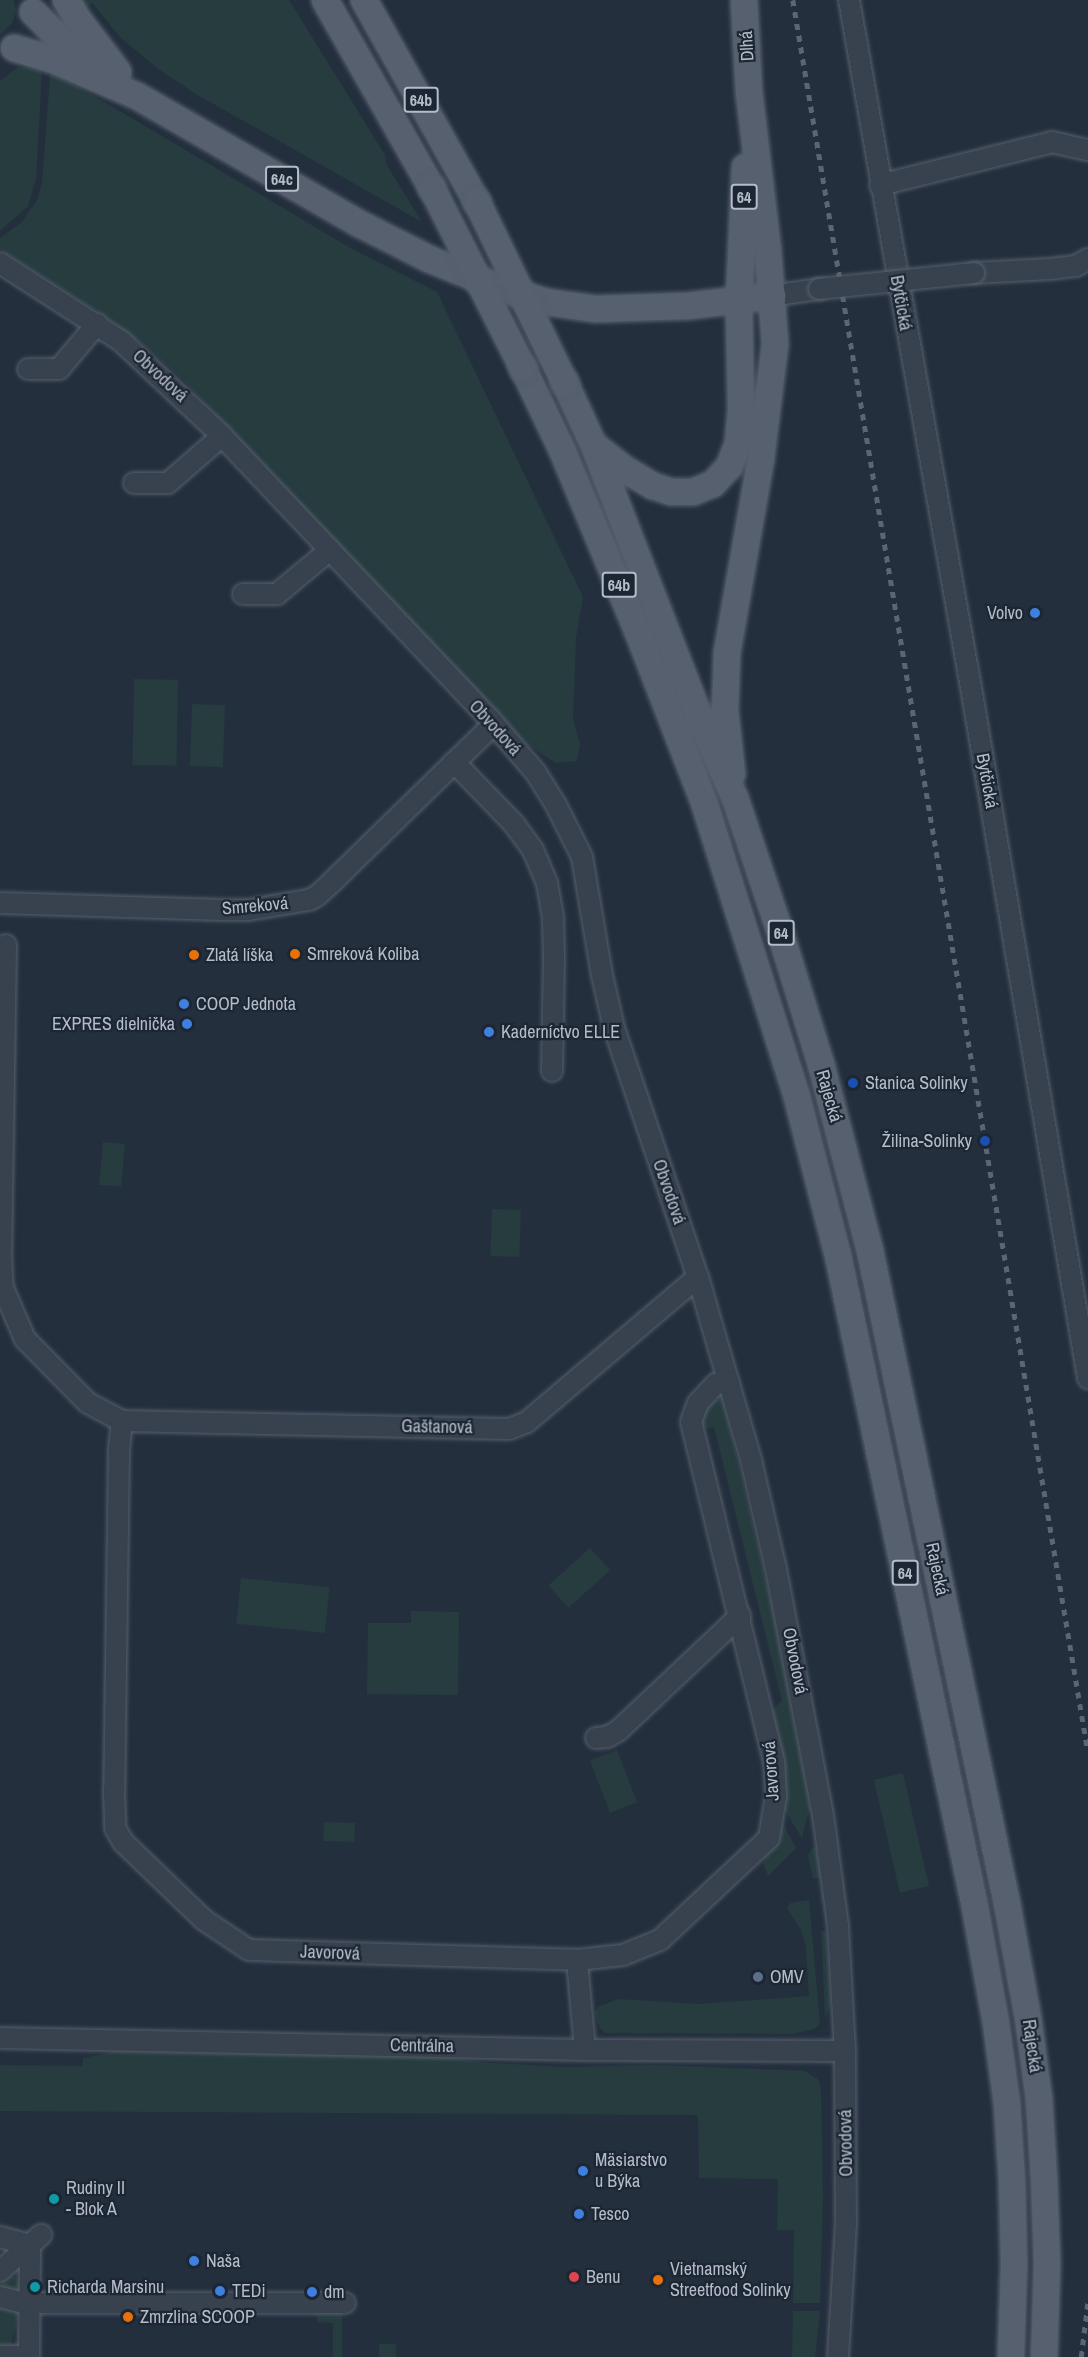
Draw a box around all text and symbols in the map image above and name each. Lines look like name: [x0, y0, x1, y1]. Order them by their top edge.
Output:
street label: Dlhá: [735, 30, 759, 62]
road number: 64b: [403, 87, 439, 113]
road number: 64c: [264, 166, 300, 192]
road number: 64: [730, 184, 758, 210]
street label: Bytčická: [886, 274, 916, 332]
street label: Obvodová: [128, 345, 192, 407]
road number: 64b: [601, 572, 637, 598]
place label: Volvo: [987, 602, 1023, 624]
marker: Volvo: [1028, 606, 1042, 620]
street label: Obvodová: [464, 696, 526, 760]
street label: Bytčická: [972, 752, 1002, 810]
street label: Smreková: [221, 892, 289, 920]
road number: 64: [768, 920, 794, 946]
place label: Smreková Koliba: [307, 943, 419, 965]
place label: Zlatá líška: [206, 944, 273, 966]
marker: Smreková Koliba: [288, 947, 302, 961]
marker: Zlatá líška: [187, 948, 201, 962]
place label: COOP Jednota: [196, 993, 296, 1015]
marker: COOP Jednota: [177, 997, 191, 1011]
place label: EXPRES dielnička: [52, 1013, 175, 1035]
marker: EXPRES dielnička: [180, 1017, 194, 1031]
place label: Kaderníctvo ELLE: [501, 1021, 620, 1043]
marker: Kaderníctvo ELLE: [482, 1025, 496, 1039]
street label: Rajecká: [811, 1067, 847, 1125]
place label: Stanica Solinky: [865, 1072, 968, 1094]
marker: Stanica Solinky: [846, 1076, 860, 1090]
place label: Žilina-Solinky: [882, 1130, 972, 1152]
marker: Žilina-Solinky: [976, 1132, 994, 1150]
street label: Obvodová: [648, 1157, 690, 1227]
street label: Gaštanová: [401, 1416, 473, 1438]
street label: Rajecká: [921, 1541, 953, 1597]
road number: 64: [892, 1560, 918, 1586]
street label: Obvodová: [778, 1626, 812, 1696]
street label: Javorová: [758, 1740, 784, 1802]
street label: Javorová: [300, 1941, 360, 1965]
place label: OMV: [770, 1966, 804, 1988]
marker: OMV: [751, 1970, 765, 1984]
street label: Rajecká: [1018, 2018, 1046, 2074]
street label: Centrálna: [390, 2035, 454, 2057]
street label: Obvodová: [835, 2109, 857, 2177]
place label: Mäsiarstvo u Býka: [595, 2150, 667, 2192]
marker: Mäsiarstvo u Býka: [576, 2164, 590, 2178]
place label: Rudiny II - Blok A: [66, 2178, 125, 2220]
marker: Rudiny II - Blok A: [47, 2192, 61, 2206]
place label: Tesco: [591, 2203, 630, 2225]
marker: Tesco: [572, 2207, 586, 2221]
place label: Naša: [206, 2250, 240, 2272]
marker: Naša: [187, 2254, 201, 2268]
place label: Vietnamský Streetfood Solinky: [670, 2259, 791, 2302]
place label: Benu: [586, 2266, 620, 2288]
marker: Benu: [567, 2270, 581, 2284]
marker: Vietnamský Streetfood Solinky: [651, 2273, 665, 2287]
place label: Richarda Marsinu: [47, 2276, 164, 2298]
marker: Richarda Marsinu: [28, 2280, 42, 2294]
place label: TEDi: [232, 2280, 266, 2302]
place label: dm: [324, 2281, 345, 2303]
marker: TEDi: [213, 2284, 227, 2298]
marker: dm: [305, 2285, 319, 2299]
place label: Zmrzlina SCOOP: [140, 2306, 255, 2328]
marker: Zmrzlina SCOOP: [121, 2310, 135, 2324]

